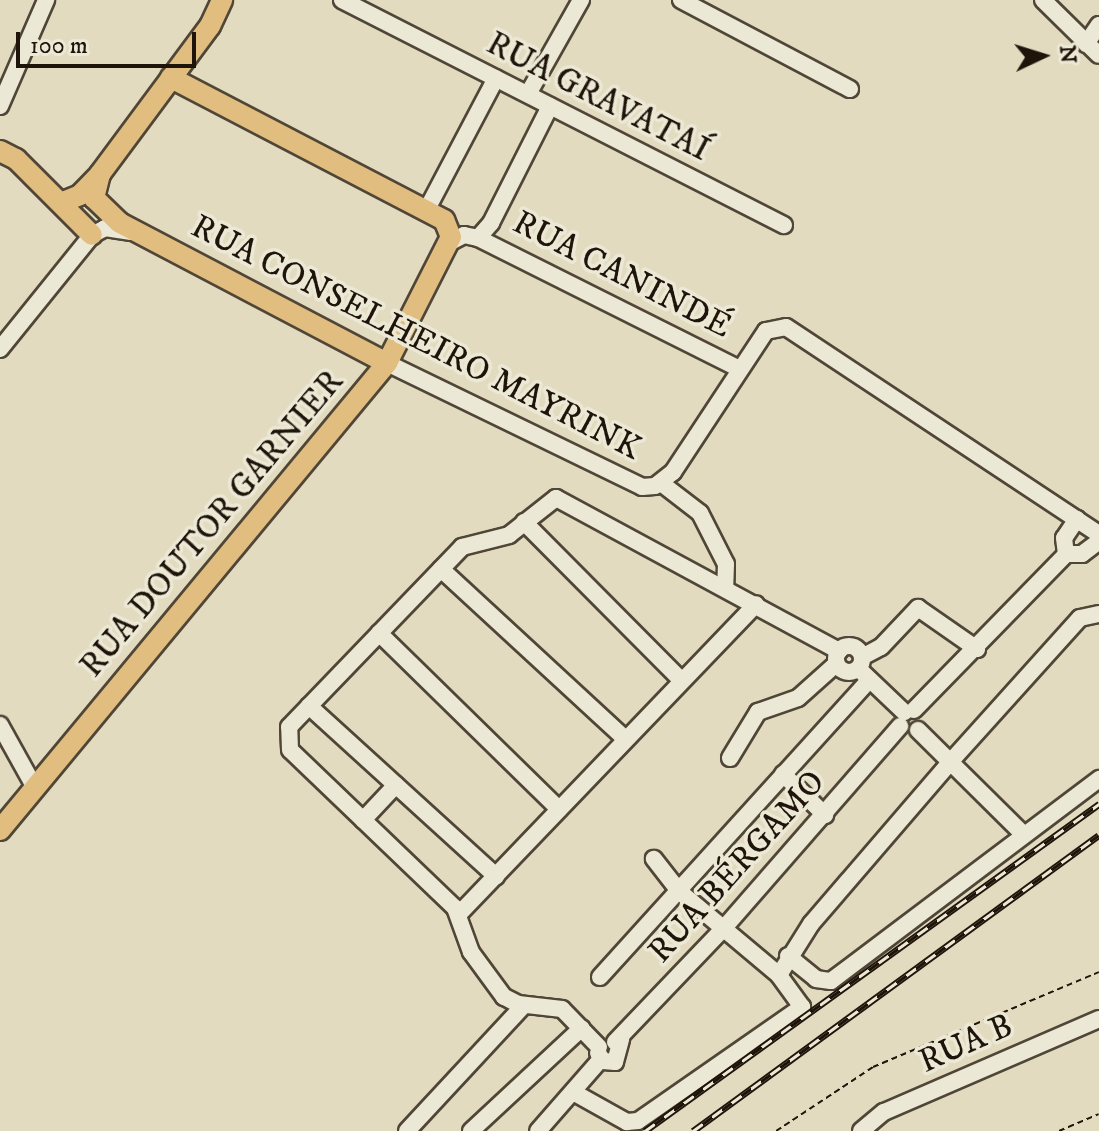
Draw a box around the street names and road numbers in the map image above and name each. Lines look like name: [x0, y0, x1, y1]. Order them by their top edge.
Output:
street label: RUA GRAVATAÍ: [480, 23, 716, 171]
street label: RUA CANINDÉ: [506, 202, 738, 348]
street label: RUA CONSELHEIRO MAYRINK: [184, 206, 648, 470]
street label: RUA DOUTOR GARNIER: [72, 362, 352, 686]
street label: RUA BÉRGAMO: [640, 762, 834, 972]
street label: RUA B: [913, 1005, 1019, 1083]

